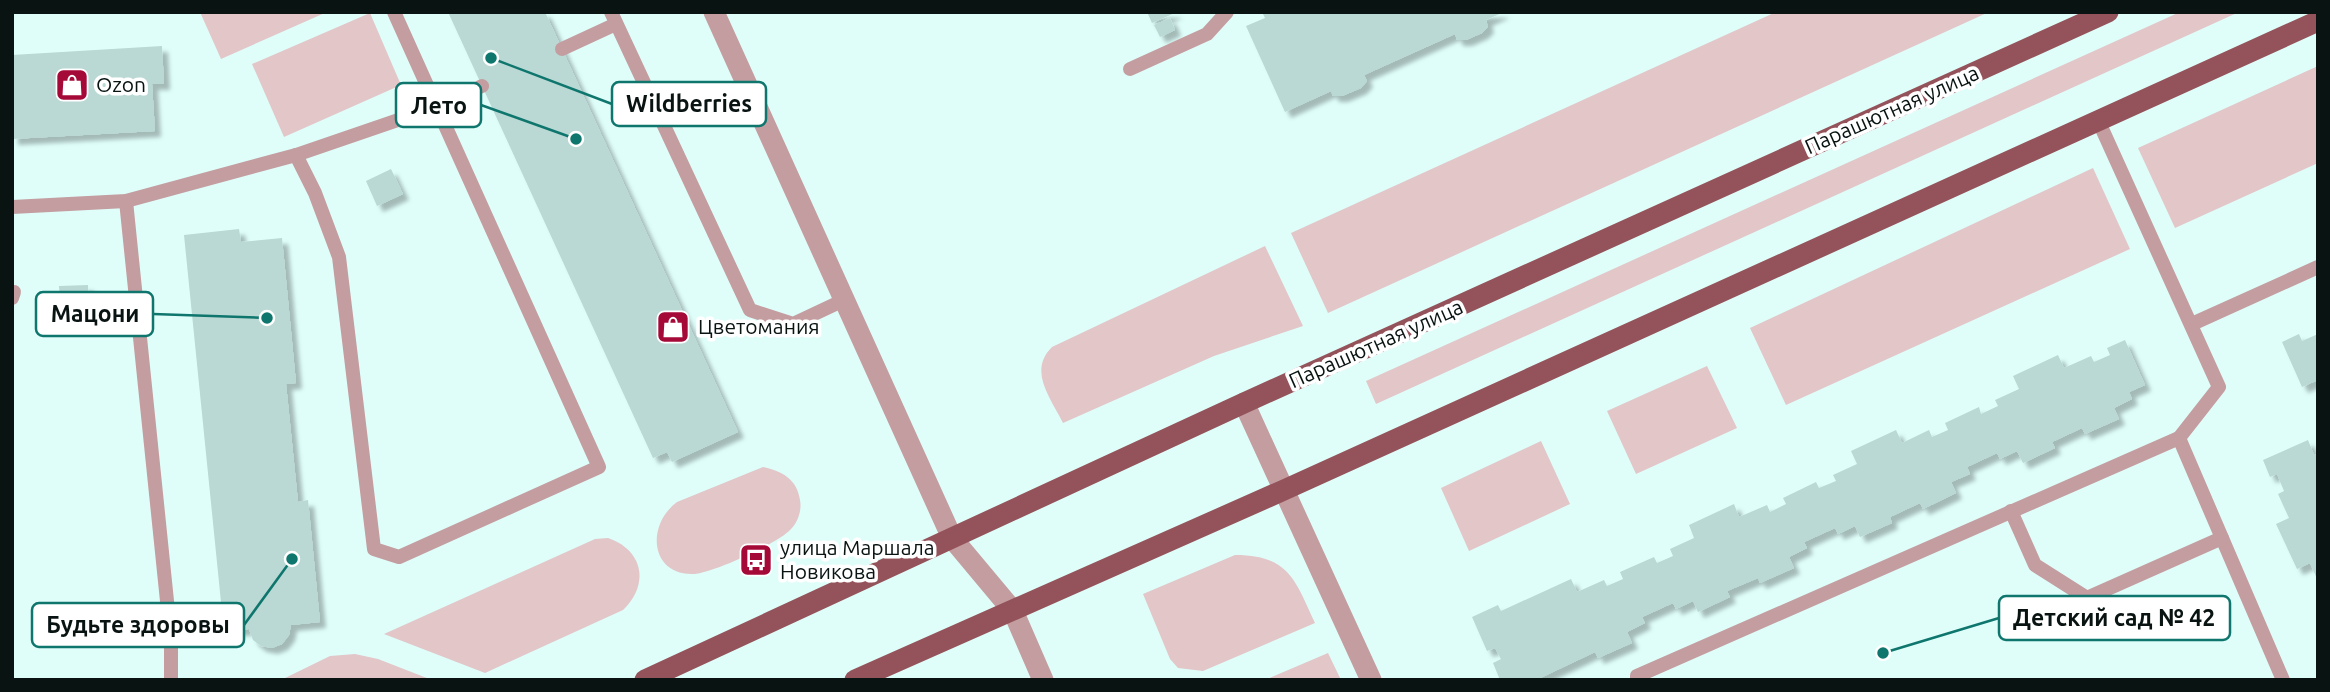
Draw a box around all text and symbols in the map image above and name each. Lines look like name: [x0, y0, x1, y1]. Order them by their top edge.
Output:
street label: Парашютная улица: [1801, 60, 1982, 158]
shop icon: Ozon: [53, 66, 91, 104]
place label: Ozon: [96, 72, 146, 96]
callout: Wildberries: [612, 82, 766, 126]
callout: Лето: [396, 83, 481, 127]
text: Wildberries: [626, 91, 752, 116]
text: Лето: [411, 93, 467, 118]
callout: Мацони: [36, 292, 153, 336]
street label: Парашютная улица: [1285, 294, 1466, 392]
text: Мацони: [51, 301, 139, 326]
shop icon: Цветомания: [654, 308, 692, 346]
place label: Цветомания: [698, 314, 820, 338]
place label: улица Маршала Новикова: [780, 535, 935, 583]
bus stop icon: улица Маршала Новикова: [737, 541, 775, 579]
callout: Детский сад № 42: [1999, 596, 2230, 640]
callout: Будьте здоровы: [32, 603, 244, 647]
text: Детский сад № 42: [2013, 605, 2215, 630]
text: Будьте здоровы: [46, 612, 230, 637]

